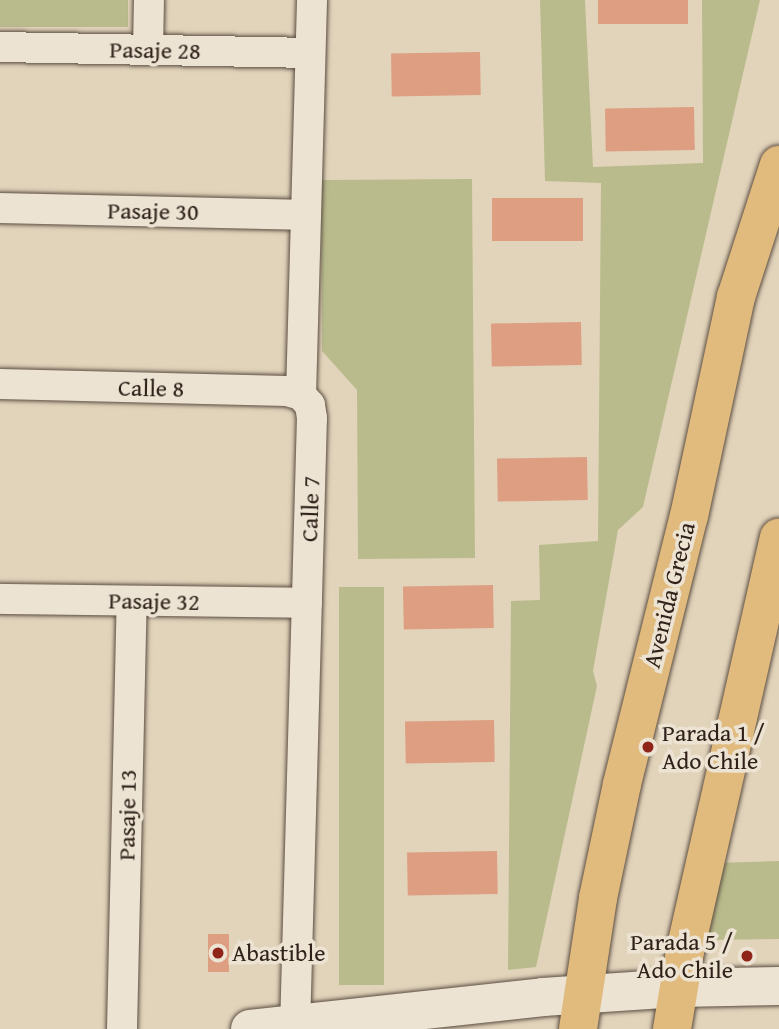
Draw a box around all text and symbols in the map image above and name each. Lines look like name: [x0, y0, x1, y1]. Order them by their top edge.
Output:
street label: Pasaje 28: [109, 35, 201, 65]
street label: Pasaje 30: [107, 196, 199, 226]
street label: Calle 8: [118, 373, 184, 403]
street label: Calle 7: [294, 476, 326, 542]
street label: Avenida Grecia: [637, 519, 701, 671]
street label: Pasaje 32: [108, 586, 200, 616]
place label: Parada 1 / Ado Chile: [662, 719, 765, 775]
marker: Parada 1 / Ado Chile: [640, 739, 656, 755]
street label: Pasaje 13: [112, 769, 142, 861]
place label: Parada 5 / Ado Chile: [630, 928, 733, 984]
place label: Abastible: [232, 939, 325, 967]
marker: Abastible: [210, 945, 226, 961]
marker: Parada 5 / Ado Chile: [739, 948, 755, 964]

